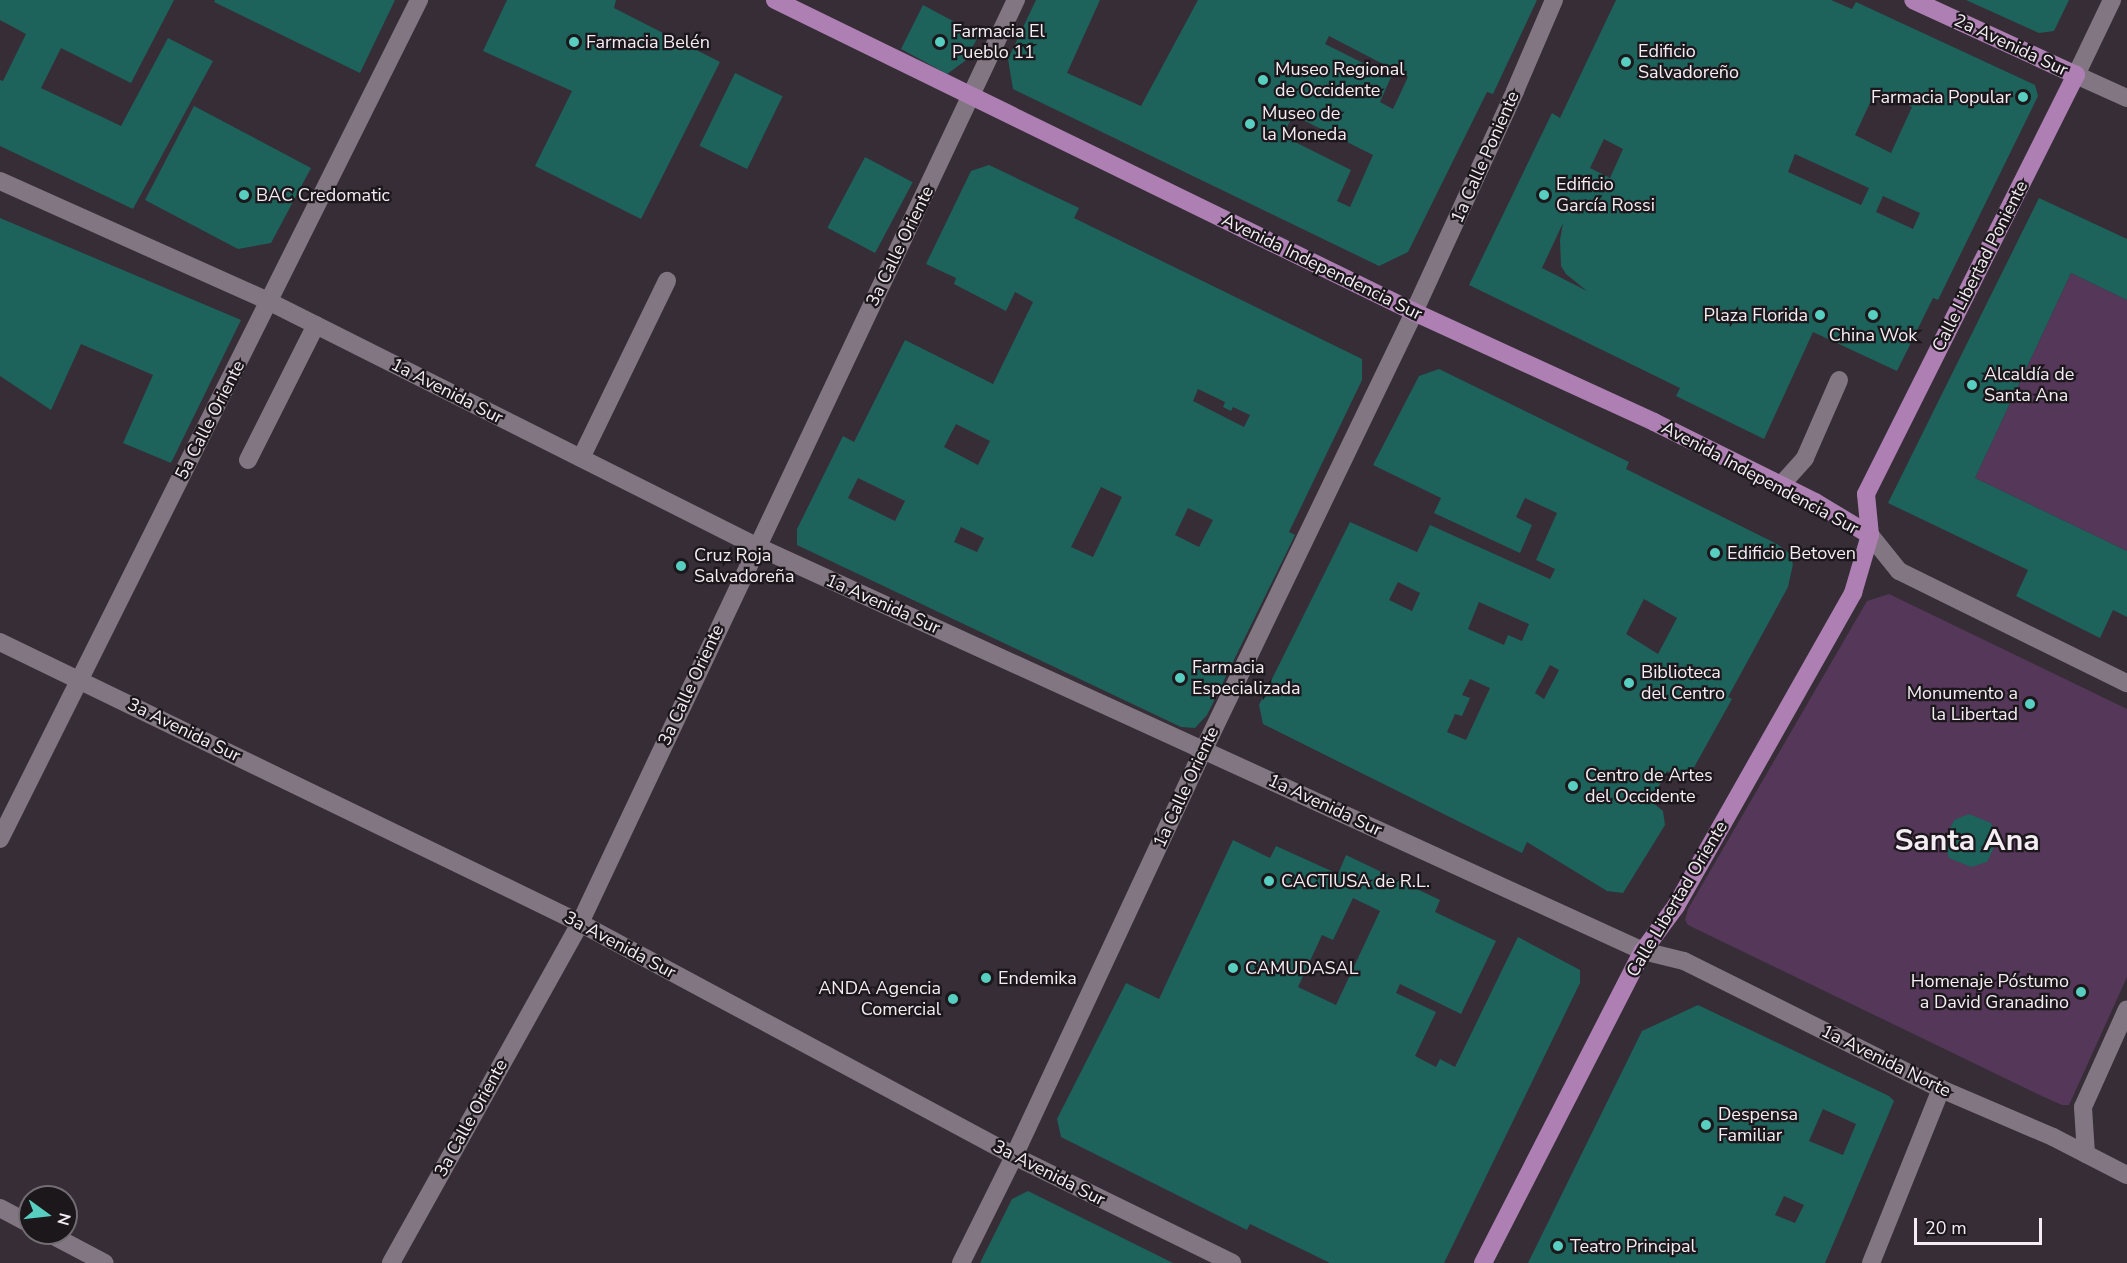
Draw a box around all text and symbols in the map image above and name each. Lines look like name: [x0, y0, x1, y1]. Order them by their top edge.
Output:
street label: 2a Avenida Sur: [1951, 9, 2071, 81]
place label: Farmacia El Pueblo 11: [952, 21, 1045, 63]
place label: Farmacia Belén: [586, 31, 710, 53]
marker: Farmacia Belén: [567, 35, 581, 49]
marker: Farmacia El Pueblo 11: [933, 35, 947, 49]
place label: Edificio Salvadoreño: [1638, 41, 1739, 84]
marker: Edificio Salvadoreño: [1619, 55, 1633, 69]
place label: Museo Regional de Occidente: [1275, 59, 1405, 101]
marker: Museo Regional de Occidente: [1256, 73, 1270, 87]
place label: Farmacia Popular: [1871, 86, 2011, 108]
street label: 1a Calle Poniente: [1446, 88, 1524, 226]
marker: Farmacia Popular: [2016, 90, 2030, 104]
place label: Museo de la Moneda: [1262, 103, 1347, 146]
marker: Museo de la Moneda: [1243, 117, 1257, 131]
place label: Edificio García Rossi: [1556, 174, 1655, 216]
street label: Calle Libertad Poniente: [1927, 177, 2033, 355]
street label: 3a Calle Oriente: [862, 182, 938, 310]
place label: BAC Credomatic: [256, 184, 390, 206]
marker: BAC Credomatic: [237, 188, 251, 202]
marker: Edificio García Rossi: [1537, 188, 1551, 202]
street label: Avenida Independencia Sur: [1218, 209, 1426, 325]
place label: Plaza Florida: [1704, 304, 1808, 326]
marker: Plaza Florida: [1813, 308, 1827, 322]
marker: China Wok: [1866, 308, 1880, 322]
place label: China Wok: [1829, 324, 1917, 346]
street label: 1a Avenida Sur: [387, 353, 507, 429]
street label: 5a Calle Oriente: [171, 357, 249, 483]
place label: Alcaldía de Santa Ana: [1984, 364, 2074, 406]
marker: Alcaldía de Santa Ana: [1965, 378, 1979, 392]
street label: Avenida Independencia Sur: [1658, 417, 1862, 539]
place label: Edificio Betoven: [1727, 542, 1856, 564]
place label: Cruz Roja Salvadoreña: [694, 545, 795, 588]
marker: Edificio Betoven: [1708, 546, 1722, 560]
marker: Cruz Roja Salvadoreña: [672, 557, 690, 575]
street label: 1a Avenida Sur: [822, 569, 944, 639]
street label: 3a Calle Oriente: [654, 621, 728, 749]
place label: Farmacia Especializada: [1192, 657, 1300, 700]
place label: Biblioteca del Centro: [1641, 662, 1725, 704]
marker: Farmacia Especializada: [1173, 671, 1187, 685]
marker: Biblioteca del Centro: [1622, 676, 1636, 690]
place label: Monumento a la Libertad: [1907, 683, 2018, 726]
street label: 3a Avenida Sur: [124, 693, 244, 767]
marker: Monumento a la Libertad: [2023, 697, 2037, 711]
street label: 1a Calle Oriente: [1149, 723, 1223, 851]
place label: Centro de Artes del Occidente: [1585, 765, 1713, 808]
street label: 1a Avenida Sur: [1265, 769, 1385, 841]
marker: Centro de Artes del Occidente: [1566, 779, 1580, 793]
street label: Calle Libertad Oriente: [1622, 817, 1732, 981]
district label: Santa Ana: [1894, 823, 2040, 859]
place label: CACTIUSA de R.L.: [1281, 870, 1430, 892]
marker: CACTIUSA de R.L.: [1262, 874, 1276, 888]
street label: 3a Avenida Sur: [561, 907, 679, 983]
place label: CAMUDASAL: [1245, 957, 1358, 979]
marker: CAMUDASAL: [1226, 961, 1240, 975]
place label: Endemika: [998, 967, 1077, 989]
marker: Endemika: [979, 971, 993, 985]
place label: Homenaje Póstumo a David Granadino: [1911, 971, 2069, 1014]
place label: ANDA Agencia Comercial: [818, 978, 941, 1020]
marker: Homenaje Póstumo a David Granadino: [2074, 985, 2088, 999]
marker: ANDA Agencia Comercial: [946, 992, 960, 1006]
street label: 1a Avenida Norte: [1818, 1020, 1954, 1102]
street label: 3a Calle Oriente: [430, 1055, 512, 1181]
place label: Despensa Familiar: [1718, 1104, 1798, 1146]
marker: Despensa Familiar: [1699, 1118, 1713, 1132]
street label: 3a Avenida Sur: [989, 1135, 1109, 1211]
north arrow: [18, 1185, 78, 1245]
scale bar: [1917, 1206, 2044, 1244]
text: N: [51, 1211, 76, 1228]
text: 20 m: [1925, 1216, 1967, 1240]
place label: Teatro Principal: [1570, 1235, 1696, 1257]
marker: Teatro Principal: [1551, 1239, 1565, 1253]

